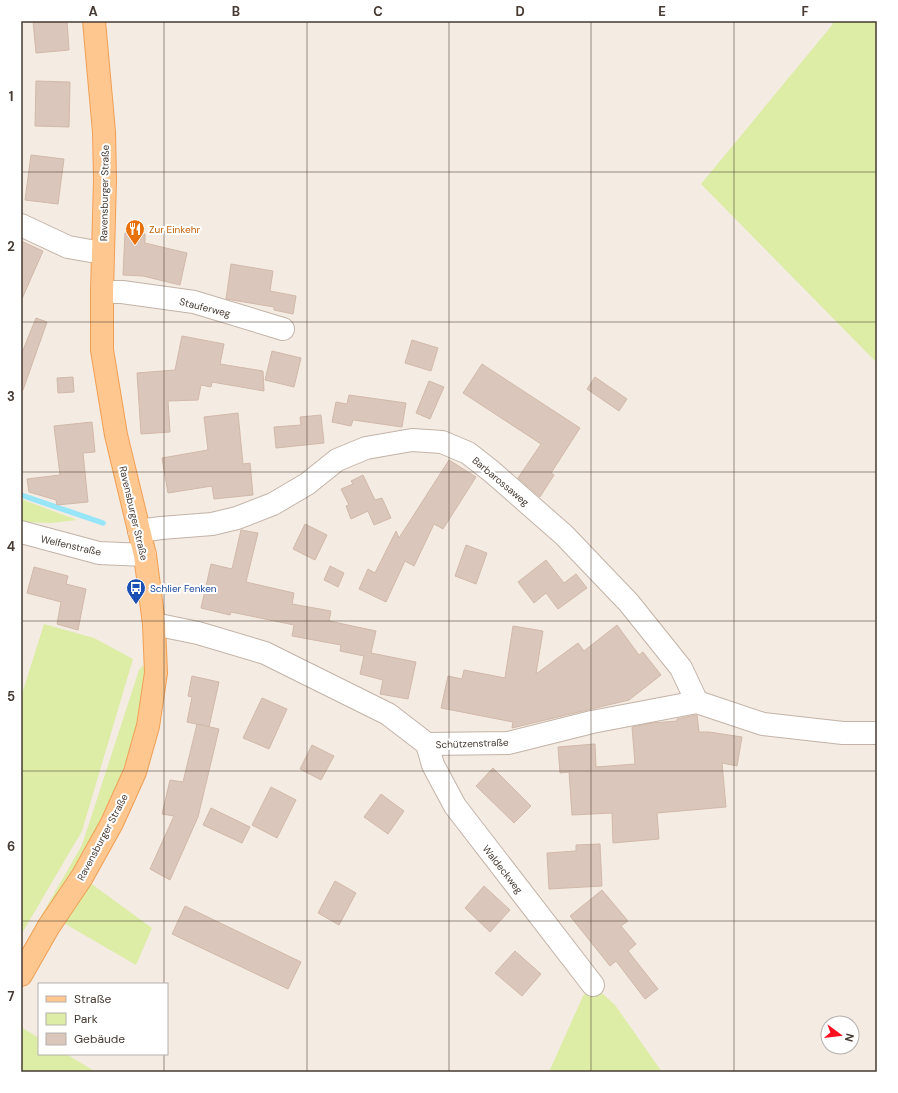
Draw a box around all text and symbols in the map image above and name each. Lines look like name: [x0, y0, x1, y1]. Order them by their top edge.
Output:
text: A: [88, 3, 98, 20]
text: B: [232, 3, 240, 20]
text: C: [373, 3, 383, 20]
text: D: [515, 3, 525, 20]
text: E: [658, 3, 666, 20]
text: F: [801, 3, 809, 20]
text: 1: [9, 88, 13, 105]
street label: Ravensburger Straße: [97, 144, 112, 241]
restaurant icon: Zur Einkehr: [124, 218, 146, 246]
place label: Zur Einkehr: [149, 223, 200, 236]
text: 2: [7, 238, 15, 255]
street label: Stauferweg: [178, 295, 232, 320]
text: 3: [7, 388, 15, 405]
street label: Barbarossaweg: [470, 454, 532, 509]
street label: Ravensburger Straße: [116, 465, 151, 562]
street label: Welfenstraße: [39, 532, 103, 559]
text: 4: [7, 538, 15, 555]
bus stop icon: Schlier Fenken: [125, 577, 147, 605]
place label: Schlier Fenken: [150, 582, 217, 595]
text: 5: [7, 688, 15, 705]
street label: Schützenstraße: [435, 736, 509, 751]
street label: Ravensburger Straße: [74, 791, 131, 883]
text: 6: [7, 838, 15, 855]
street label: Waldeckweg: [480, 842, 526, 897]
legend: [38, 983, 168, 1055]
text: 7: [8, 988, 15, 1005]
text: Straße: [74, 991, 111, 1007]
text: Park: [74, 1011, 98, 1027]
north arrow: [820, 1015, 860, 1055]
text: Gebäude: [74, 1031, 125, 1047]
text: N: [842, 1032, 857, 1043]

